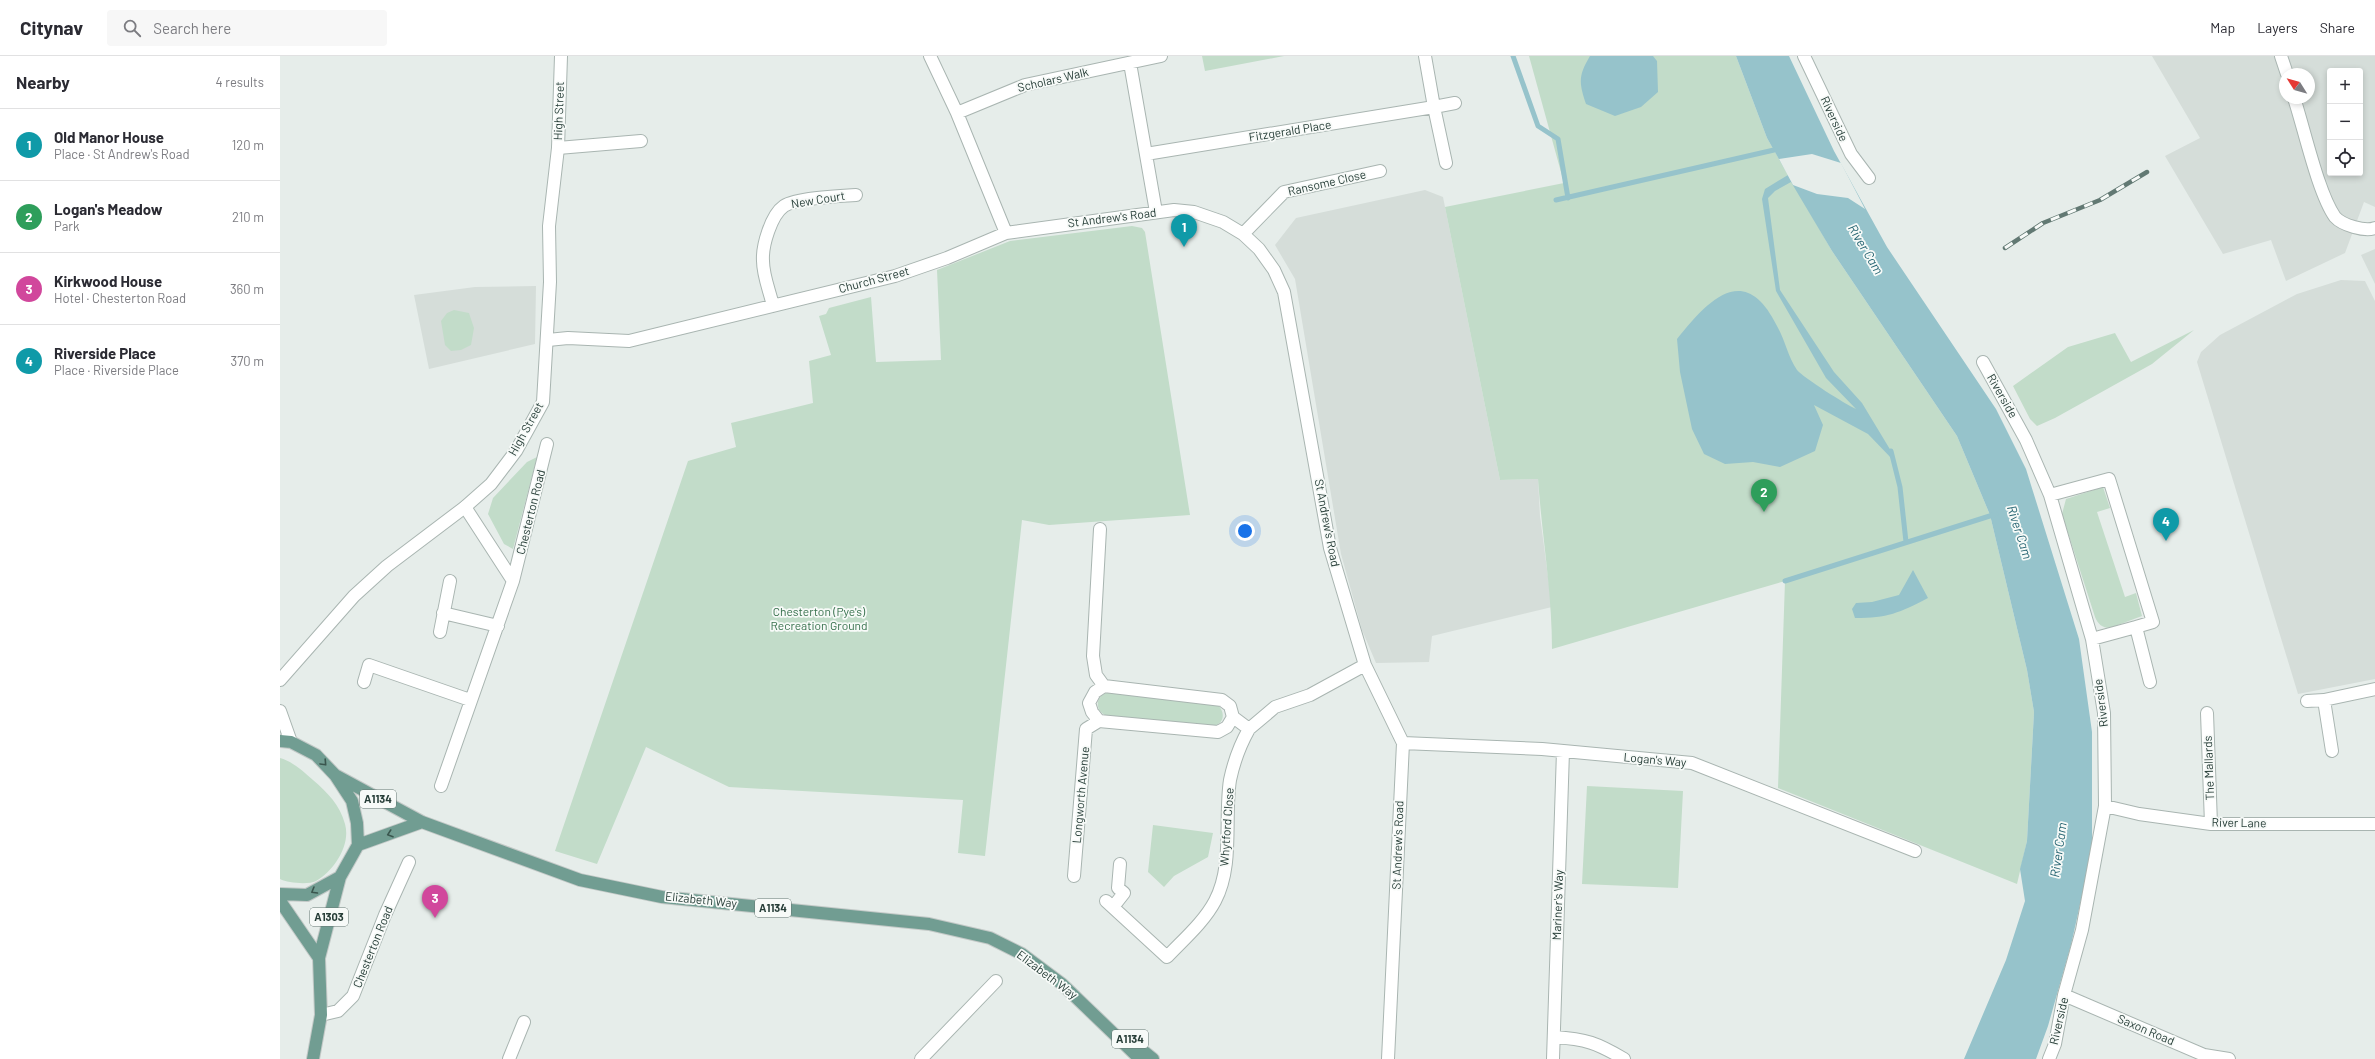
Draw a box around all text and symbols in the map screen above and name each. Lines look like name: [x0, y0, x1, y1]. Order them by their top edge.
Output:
search box: [107, 10, 387, 46]
text: Citynav: [20, 16, 83, 39]
icon: search: [121, 17, 143, 39]
text: Search here: [153, 19, 231, 37]
text: Map: [2210, 19, 2235, 36]
text: Layers: [2257, 19, 2298, 36]
text: Share: [2320, 19, 2355, 36]
street label: Scholars Walk: [1016, 64, 1090, 94]
north arrow: [2279, 68, 2315, 104]
map controls: [2327, 68, 2363, 176]
button: +: [2327, 68, 2363, 104]
text: Nearby: [16, 72, 70, 92]
text: 4 results: [216, 74, 264, 90]
street label: High Street: [550, 81, 566, 141]
street label: Riverside: [1818, 94, 1851, 143]
button: −: [2327, 104, 2363, 140]
street label: Fitzgerald Place: [1248, 117, 1332, 143]
text: Old Manor House: [54, 128, 164, 146]
text: 1: [27, 137, 31, 153]
text: 120 m: [232, 137, 264, 153]
button: locate: [2327, 140, 2363, 176]
text: Place · St Andrew's Road: [54, 146, 190, 162]
street label: Ransome Close: [1286, 166, 1367, 198]
street label: New Court: [790, 188, 846, 210]
text: Logan's Meadow: [54, 200, 162, 218]
street label: St Andrew's Road: [1067, 205, 1157, 229]
text: 2: [25, 209, 33, 225]
text: 210 m: [232, 209, 264, 225]
pin: 1: [1171, 214, 1197, 247]
text: Park: [54, 218, 80, 234]
water label: River Cam: [1845, 221, 1887, 277]
street label: Church Street: [837, 263, 911, 295]
text: Kirkwood House: [54, 272, 162, 290]
text: 3: [25, 281, 33, 297]
text: 360 m: [230, 281, 264, 297]
text: Hotel · Chesterton Road: [54, 290, 186, 306]
text: Riverside Place: [54, 344, 156, 362]
text: 4: [25, 353, 33, 369]
text: 370 m: [230, 353, 264, 369]
text: Place · Riverside Place: [54, 362, 179, 378]
street label: Riverside: [1985, 371, 2021, 420]
street label: High Street: [505, 399, 546, 458]
street label: Chesterton Road: [513, 468, 547, 556]
street label: St Andrew's Road: [1313, 478, 1343, 568]
pin: 2: [1751, 479, 1777, 512]
water label: River Cam: [2004, 503, 2036, 561]
pin: 4: [2153, 508, 2179, 541]
your location: [1235, 521, 1255, 541]
park label: Chesterton (Pye's) Recreation Ground: [770, 604, 868, 632]
street label: Riverside: [2090, 678, 2110, 728]
street label: The Mallards: [2200, 735, 2216, 801]
street label: Longworth Avenue: [1069, 746, 1091, 844]
street label: Logan's Way: [1623, 749, 1688, 769]
one-way arrow: [319, 758, 326, 766]
street label: Whytford Close: [1216, 787, 1236, 867]
road number: A1134: [360, 790, 396, 808]
street label: St Andrew's Road: [1388, 800, 1406, 890]
street label: River Lane: [2212, 815, 2267, 829]
water label: River Cam: [2046, 821, 2070, 879]
one-way arrow: [386, 829, 393, 837]
street label: Mariner's Way: [1549, 869, 1565, 941]
pin: 3: [422, 885, 448, 918]
one-way arrow: [311, 887, 318, 894]
street label: Elizabeth Way: [665, 888, 738, 910]
road number: A1134: [755, 899, 791, 917]
street label: Chesterton Road: [349, 904, 395, 990]
road number: A1303: [310, 908, 348, 926]
street label: Elizabeth Way: [1015, 947, 1081, 1002]
street label: Riverside: [2046, 996, 2070, 1046]
street label: Saxon Road: [2116, 1011, 2177, 1047]
road number: A1134: [1112, 1030, 1148, 1048]

